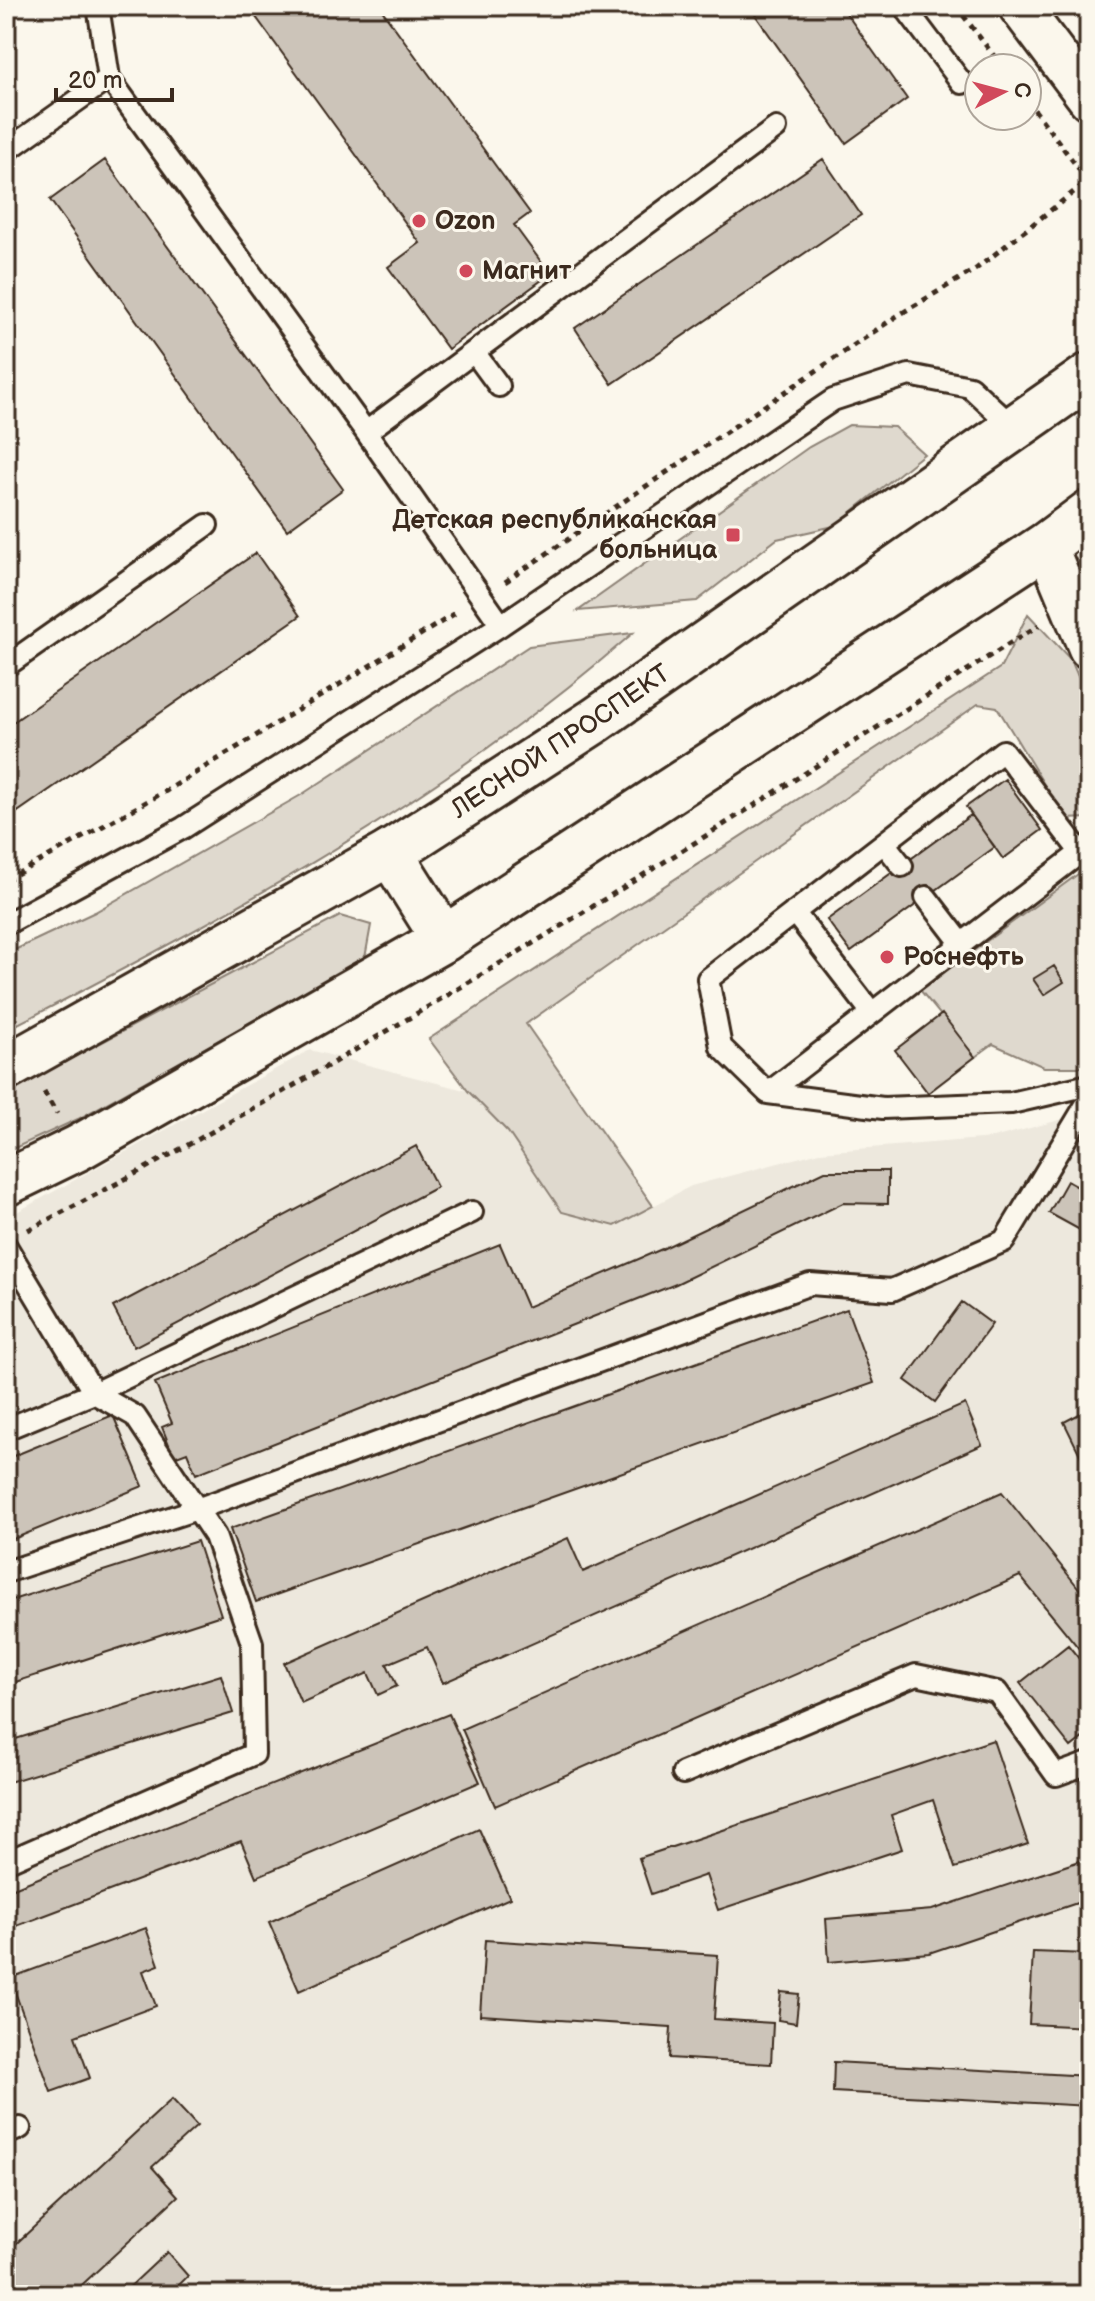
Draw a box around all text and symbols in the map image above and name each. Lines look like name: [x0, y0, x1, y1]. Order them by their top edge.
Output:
scale bar: [56, 52, 172, 102]
north arrow: [963, 52, 1043, 132]
text: 20 m: [68, 66, 123, 95]
text: С: [1007, 81, 1036, 99]
place label: Ozon: [435, 206, 496, 237]
marker: Ozon: [410, 212, 428, 230]
place label: Магнит: [482, 256, 572, 287]
marker: Магнит: [457, 262, 475, 280]
place label: Детская республиканская больница: [392, 505, 718, 566]
marker: Детская республиканская больница: [724, 526, 742, 544]
street label: ЛЕСНОЙ ПРОСПЕКТ: [445, 658, 676, 825]
place label: Роснефть: [903, 942, 1024, 973]
marker: Роснефть: [878, 948, 896, 966]

